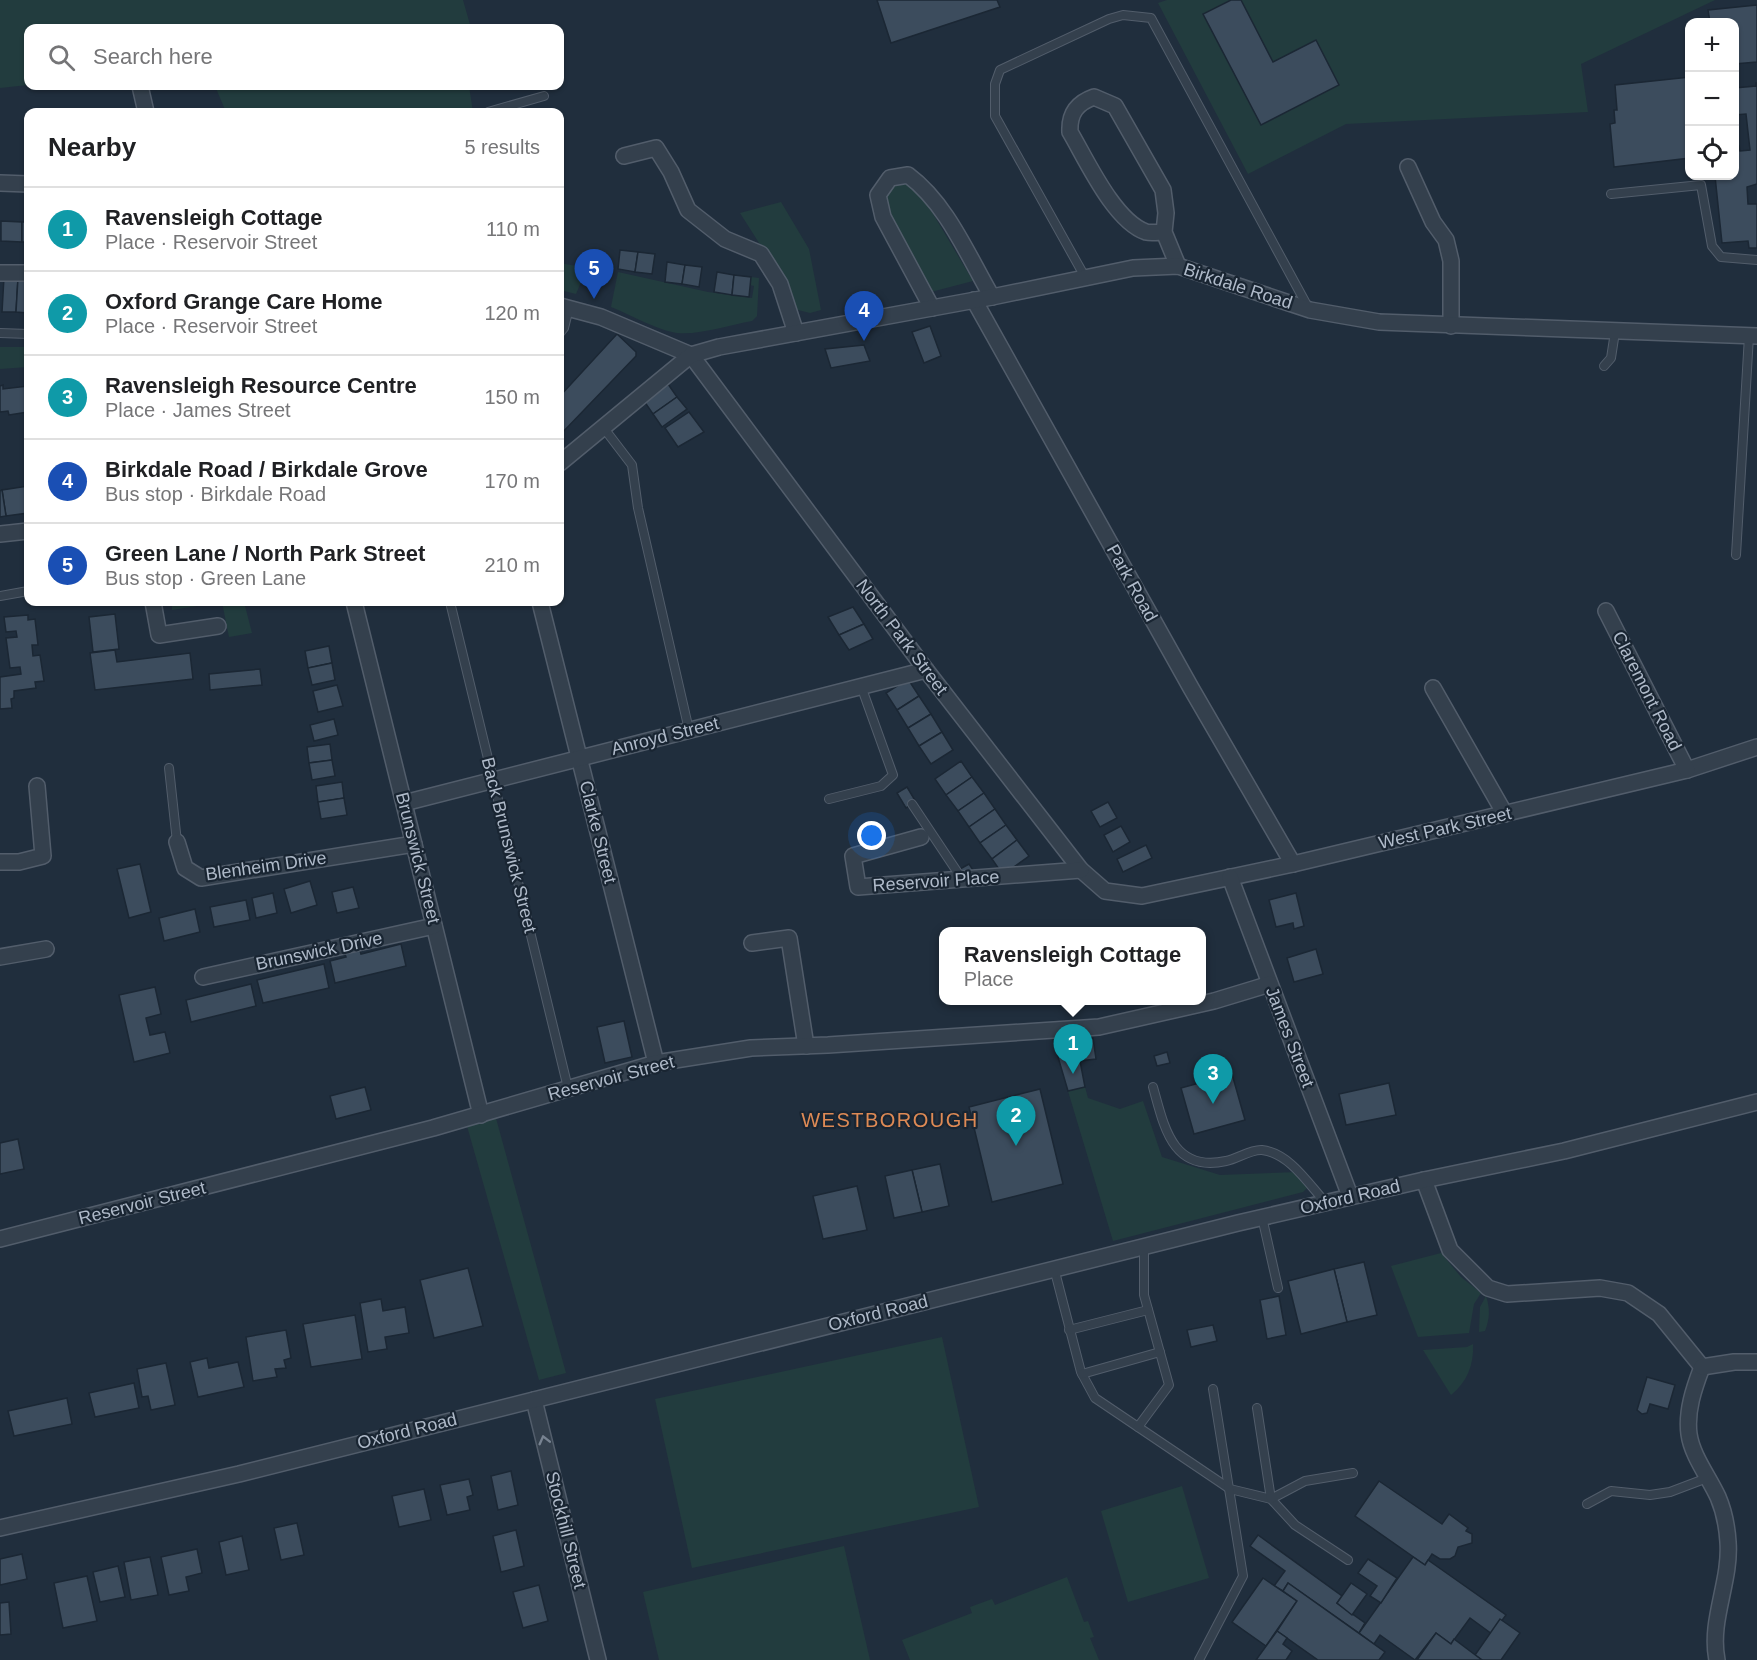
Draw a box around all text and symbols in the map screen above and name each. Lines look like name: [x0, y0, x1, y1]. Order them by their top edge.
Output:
map controls: [1685, 18, 1739, 180]
button: +: [1685, 18, 1739, 72]
search box: [24, 24, 564, 90]
icon: search: [45, 41, 78, 74]
text: Search here: [93, 44, 213, 69]
button: −: [1685, 72, 1739, 126]
button: locate: [1685, 126, 1739, 180]
text: Nearby: [48, 132, 136, 162]
text: 5 results: [464, 136, 540, 158]
text: Ravensleigh Cottage: [105, 205, 323, 230]
text: 1: [62, 218, 73, 240]
text: 110 m: [486, 218, 540, 240]
text: Place · Reservoir Street: [105, 231, 317, 253]
pin: 5: [574, 250, 614, 299]
street label: Birkdale Road: [1181, 259, 1295, 313]
text: Oxford Grange Care Home: [105, 289, 383, 314]
pin: 4: [844, 292, 884, 341]
text: 2: [62, 302, 73, 324]
text: 120 m: [484, 302, 540, 324]
text: Place · Reservoir Street: [105, 315, 317, 337]
text: Ravensleigh Resource Centre: [105, 373, 417, 398]
text: 3: [62, 386, 73, 408]
text: 150 m: [484, 386, 540, 408]
text: Place · James Street: [105, 399, 291, 421]
text: Birkdale Road / Birkdale Grove: [105, 457, 428, 482]
text: 4: [62, 470, 73, 492]
text: 170 m: [484, 470, 540, 492]
text: Bus stop · Birkdale Road: [105, 483, 326, 505]
text: Green Lane / North Park Street: [105, 541, 425, 566]
street label: Park Road: [1103, 541, 1161, 625]
text: 5: [62, 554, 73, 576]
text: 210 m: [484, 554, 540, 576]
text: Bus stop · Green Lane: [105, 567, 306, 589]
street label: North Park Street: [852, 575, 952, 699]
street label: Claremont Road: [1608, 628, 1686, 754]
street label: Anroyd Street: [609, 713, 721, 759]
street label: Back Brunswick Street: [478, 755, 540, 935]
street label: Clarke Street: [576, 779, 620, 885]
street label: Brunswick Street: [392, 790, 444, 926]
street label: West Park Street: [1377, 803, 1513, 853]
your location: [857, 821, 886, 850]
street label: Blenheim Drive: [204, 848, 328, 884]
street label: Reservoir Place: [872, 867, 1000, 895]
popup: [939, 927, 1206, 1005]
street label: Brunswick Drive: [254, 928, 384, 974]
text: Ravensleigh Cottage: [964, 942, 1181, 967]
text: Place: [964, 968, 1014, 990]
street label: James Street: [1262, 984, 1318, 1090]
pin: 1: [1054, 1024, 1092, 1074]
street label: Reservoir Street: [546, 1052, 676, 1104]
pin: 3: [1194, 1054, 1232, 1104]
pin: 2: [996, 1096, 1036, 1146]
district label: WESTBOROUGH: [801, 1109, 979, 1131]
street label: Oxford Road: [1298, 1176, 1402, 1218]
street label: Reservoir Street: [76, 1178, 208, 1228]
street label: Oxford Road: [826, 1291, 930, 1335]
street label: Oxford Road: [355, 1409, 459, 1453]
one-way arrow: [539, 1435, 552, 1445]
street label: Stockhill Street: [542, 1469, 590, 1591]

